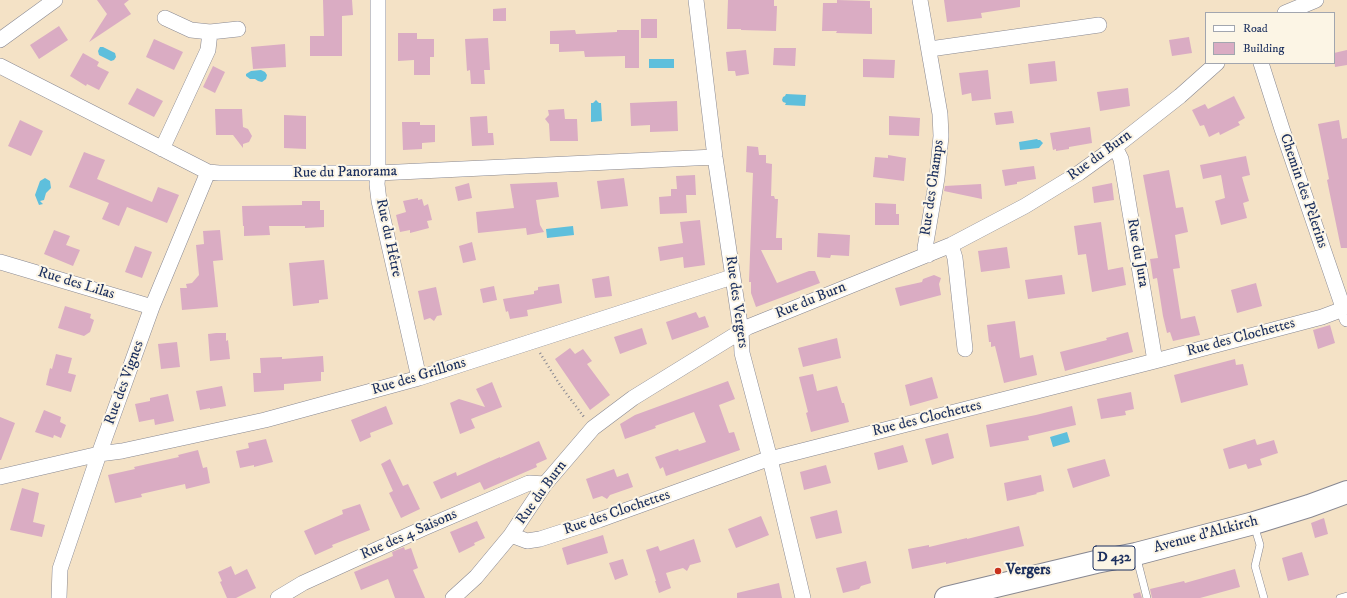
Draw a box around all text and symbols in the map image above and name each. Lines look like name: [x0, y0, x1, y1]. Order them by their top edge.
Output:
legend: [1205, 12, 1335, 64]
text: Road: [1243, 21, 1268, 36]
text: Building: [1243, 41, 1284, 56]
street label: Rue du Burn: [1064, 127, 1136, 185]
street label: Chemin des Pèlerins: [1275, 131, 1331, 251]
street label: Rue des Champs: [917, 139, 949, 237]
street label: Rue du Panorama: [293, 163, 397, 183]
street label: Rue du Hêtre: [371, 197, 405, 279]
street label: Rue du Jura: [1122, 217, 1152, 289]
street label: Rue des Vergers: [721, 255, 751, 349]
street label: Rue des Lilas: [36, 264, 116, 304]
street label: Rue du Burn: [773, 279, 849, 323]
street label: Rue des Clochettes: [1185, 315, 1297, 361]
street label: Rue des Vignes: [101, 339, 149, 427]
street label: Rue des Grillons: [370, 354, 468, 400]
street label: Rue des Clochettes: [871, 397, 983, 441]
street label: Rue du Burn: [513, 457, 571, 529]
street label: Rue des Clochettes: [561, 486, 673, 540]
street label: Rue des 4 Saisons: [358, 506, 460, 564]
street label: Avenue d'Altkirch: [1152, 512, 1260, 558]
road number: D 432: [1093, 546, 1135, 570]
place label: Vergers: [1006, 562, 1051, 580]
marker: Vergers: [993, 566, 1003, 576]

